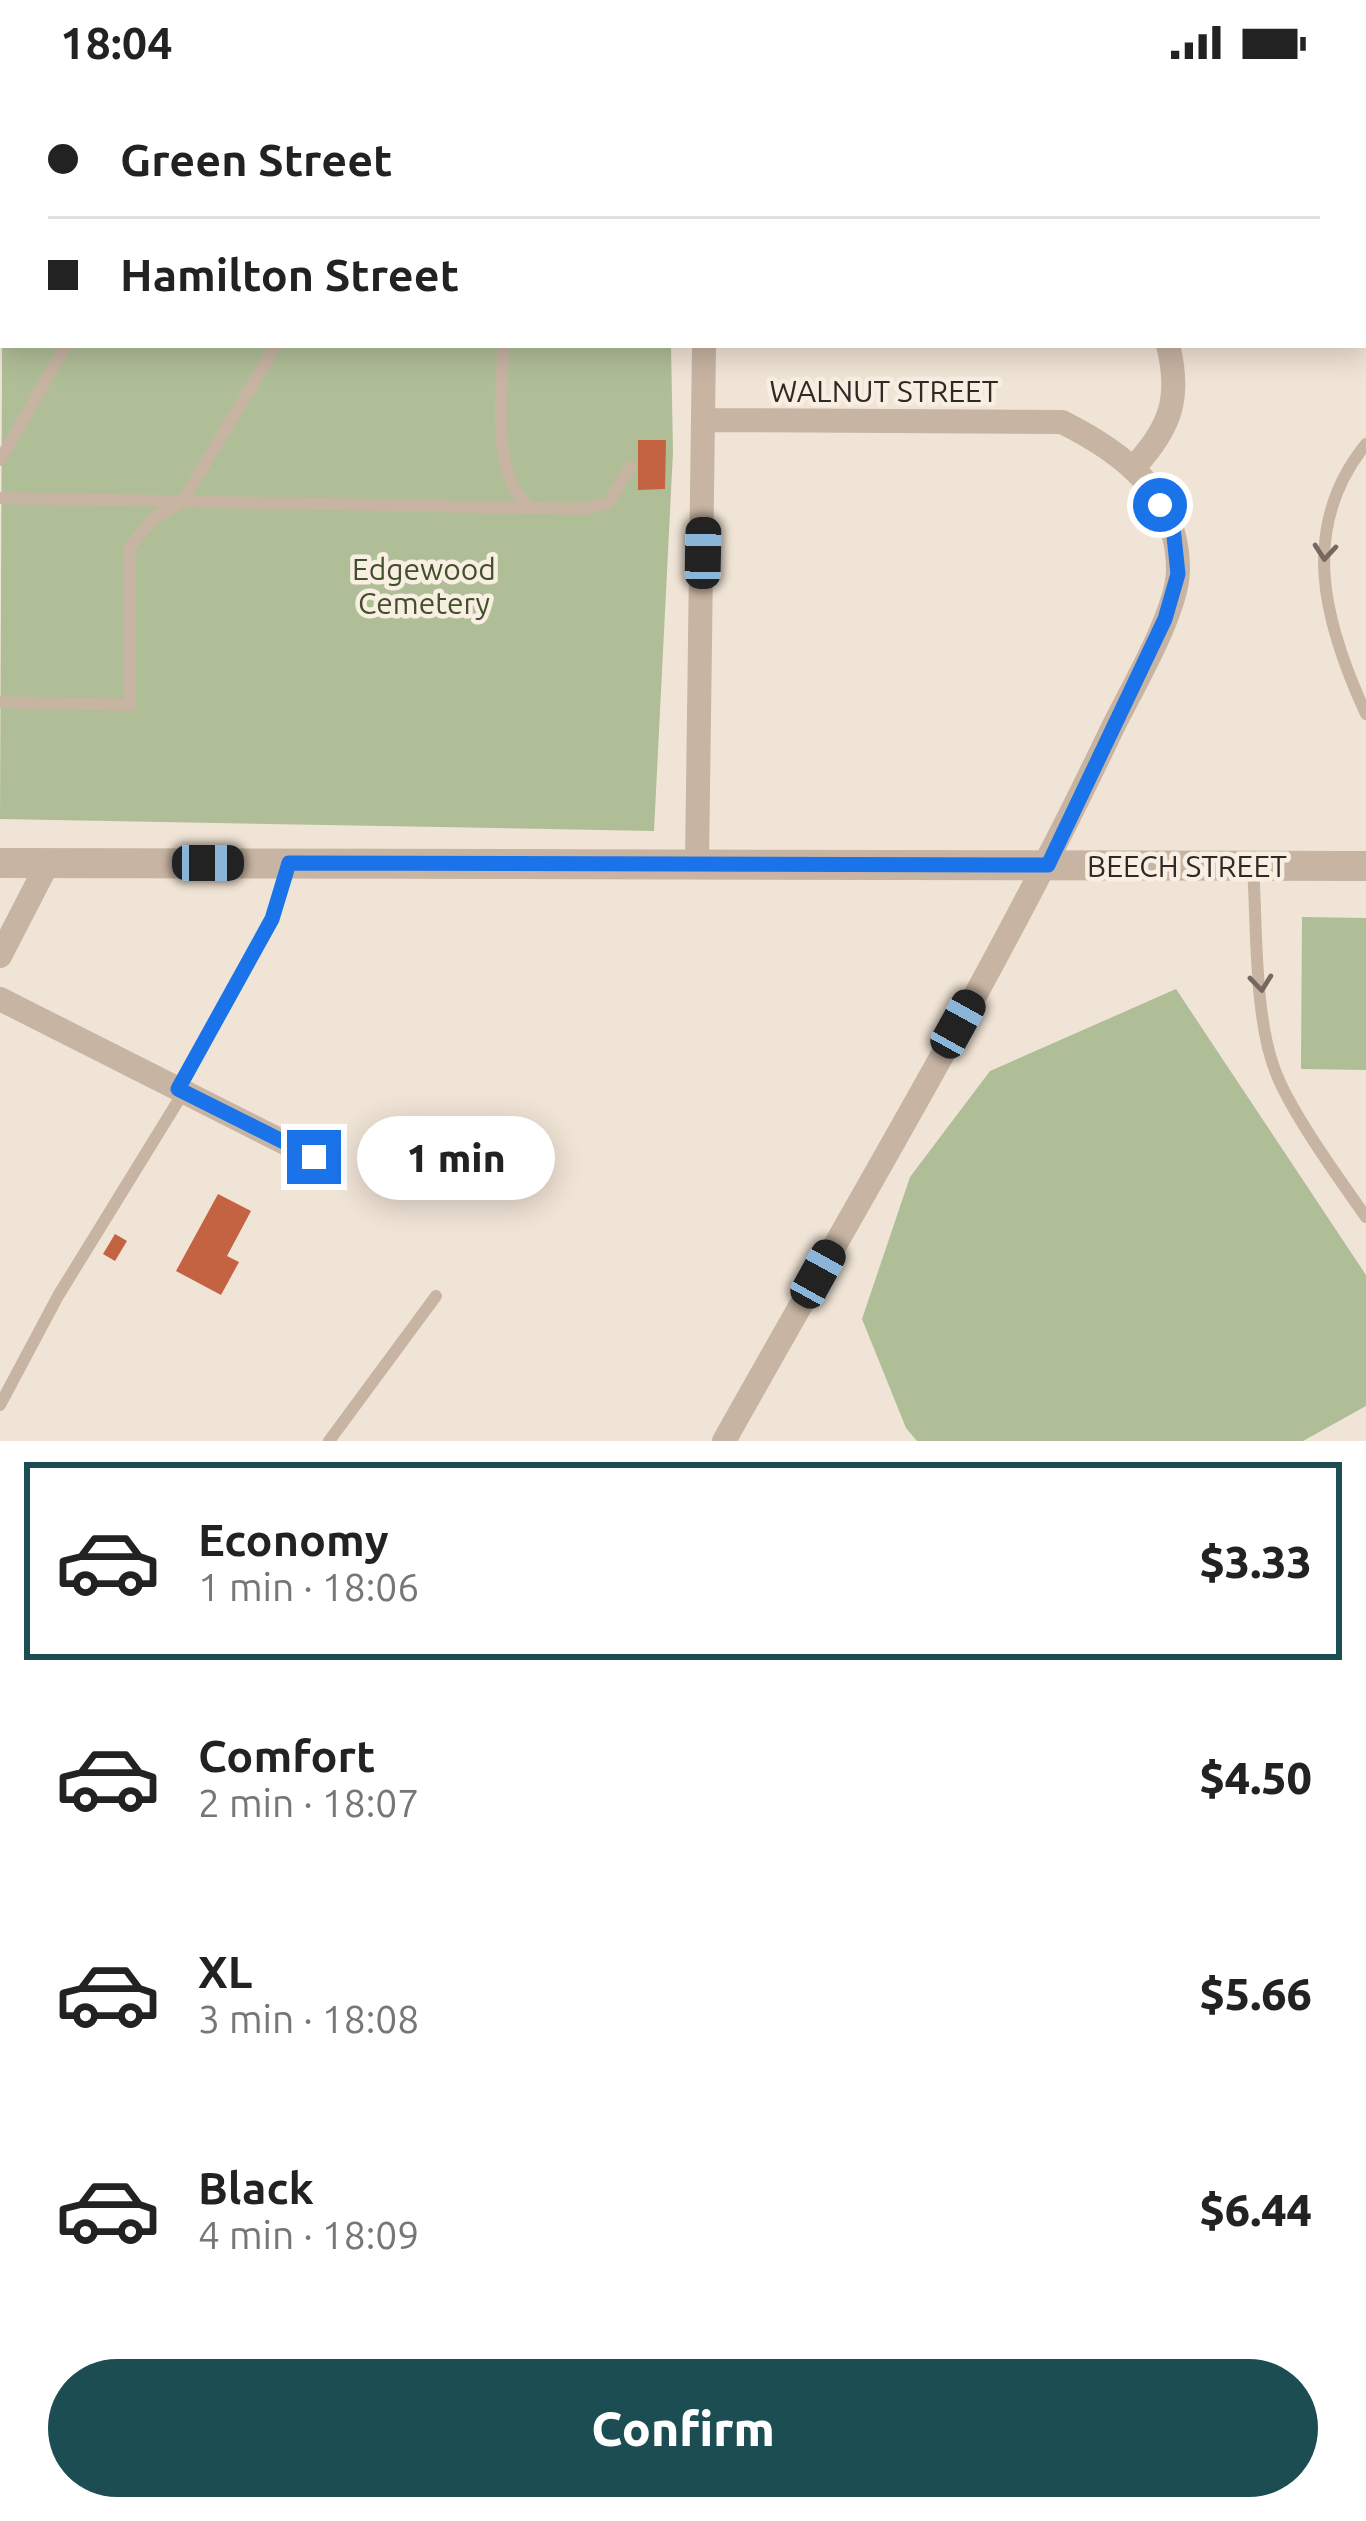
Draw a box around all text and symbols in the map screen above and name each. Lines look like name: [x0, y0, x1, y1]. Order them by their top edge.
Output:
text: 18:04: [60, 17, 173, 68]
text: Green Street: [120, 134, 392, 185]
text: Hamilton Street: [120, 249, 459, 300]
street label: WALNUT STREET: [769, 374, 999, 408]
route start: [1133, 478, 1187, 532]
car: [684, 517, 722, 589]
one-way arrow: [1313, 543, 1339, 562]
park label: Edgewood Cemetery: [352, 552, 496, 620]
car: [172, 845, 244, 881]
street label: BEECH STREET: [1087, 849, 1287, 883]
one-way arrow: [1248, 974, 1273, 993]
car: [925, 984, 991, 1064]
callout: 1 min: [356, 1115, 554, 1199]
route end: [287, 1130, 341, 1184]
text: 1 min: [406, 1136, 506, 1179]
car: [785, 1234, 851, 1314]
icon: car: [54, 1507, 162, 1615]
text: Economy: [198, 1514, 389, 1565]
text: $3.33: [1199, 1536, 1312, 1587]
text: 1 min · 18:06: [198, 1565, 419, 1608]
icon: car: [54, 1723, 162, 1831]
text: Comfort: [198, 1730, 375, 1781]
text: $4.50: [1199, 1752, 1312, 1803]
text: 2 min · 18:07: [198, 1781, 419, 1824]
icon: car: [54, 1939, 162, 2047]
text: XL: [198, 1946, 252, 1997]
text: $5.66: [1199, 1968, 1312, 2019]
text: 3 min · 18:08: [198, 1997, 419, 2040]
icon: car: [54, 2155, 162, 2263]
text: Black: [198, 2162, 314, 2213]
text: $6.44: [1199, 2184, 1312, 2235]
text: 4 min · 18:09: [198, 2213, 419, 2256]
button: Confirm: [48, 2359, 1318, 2497]

